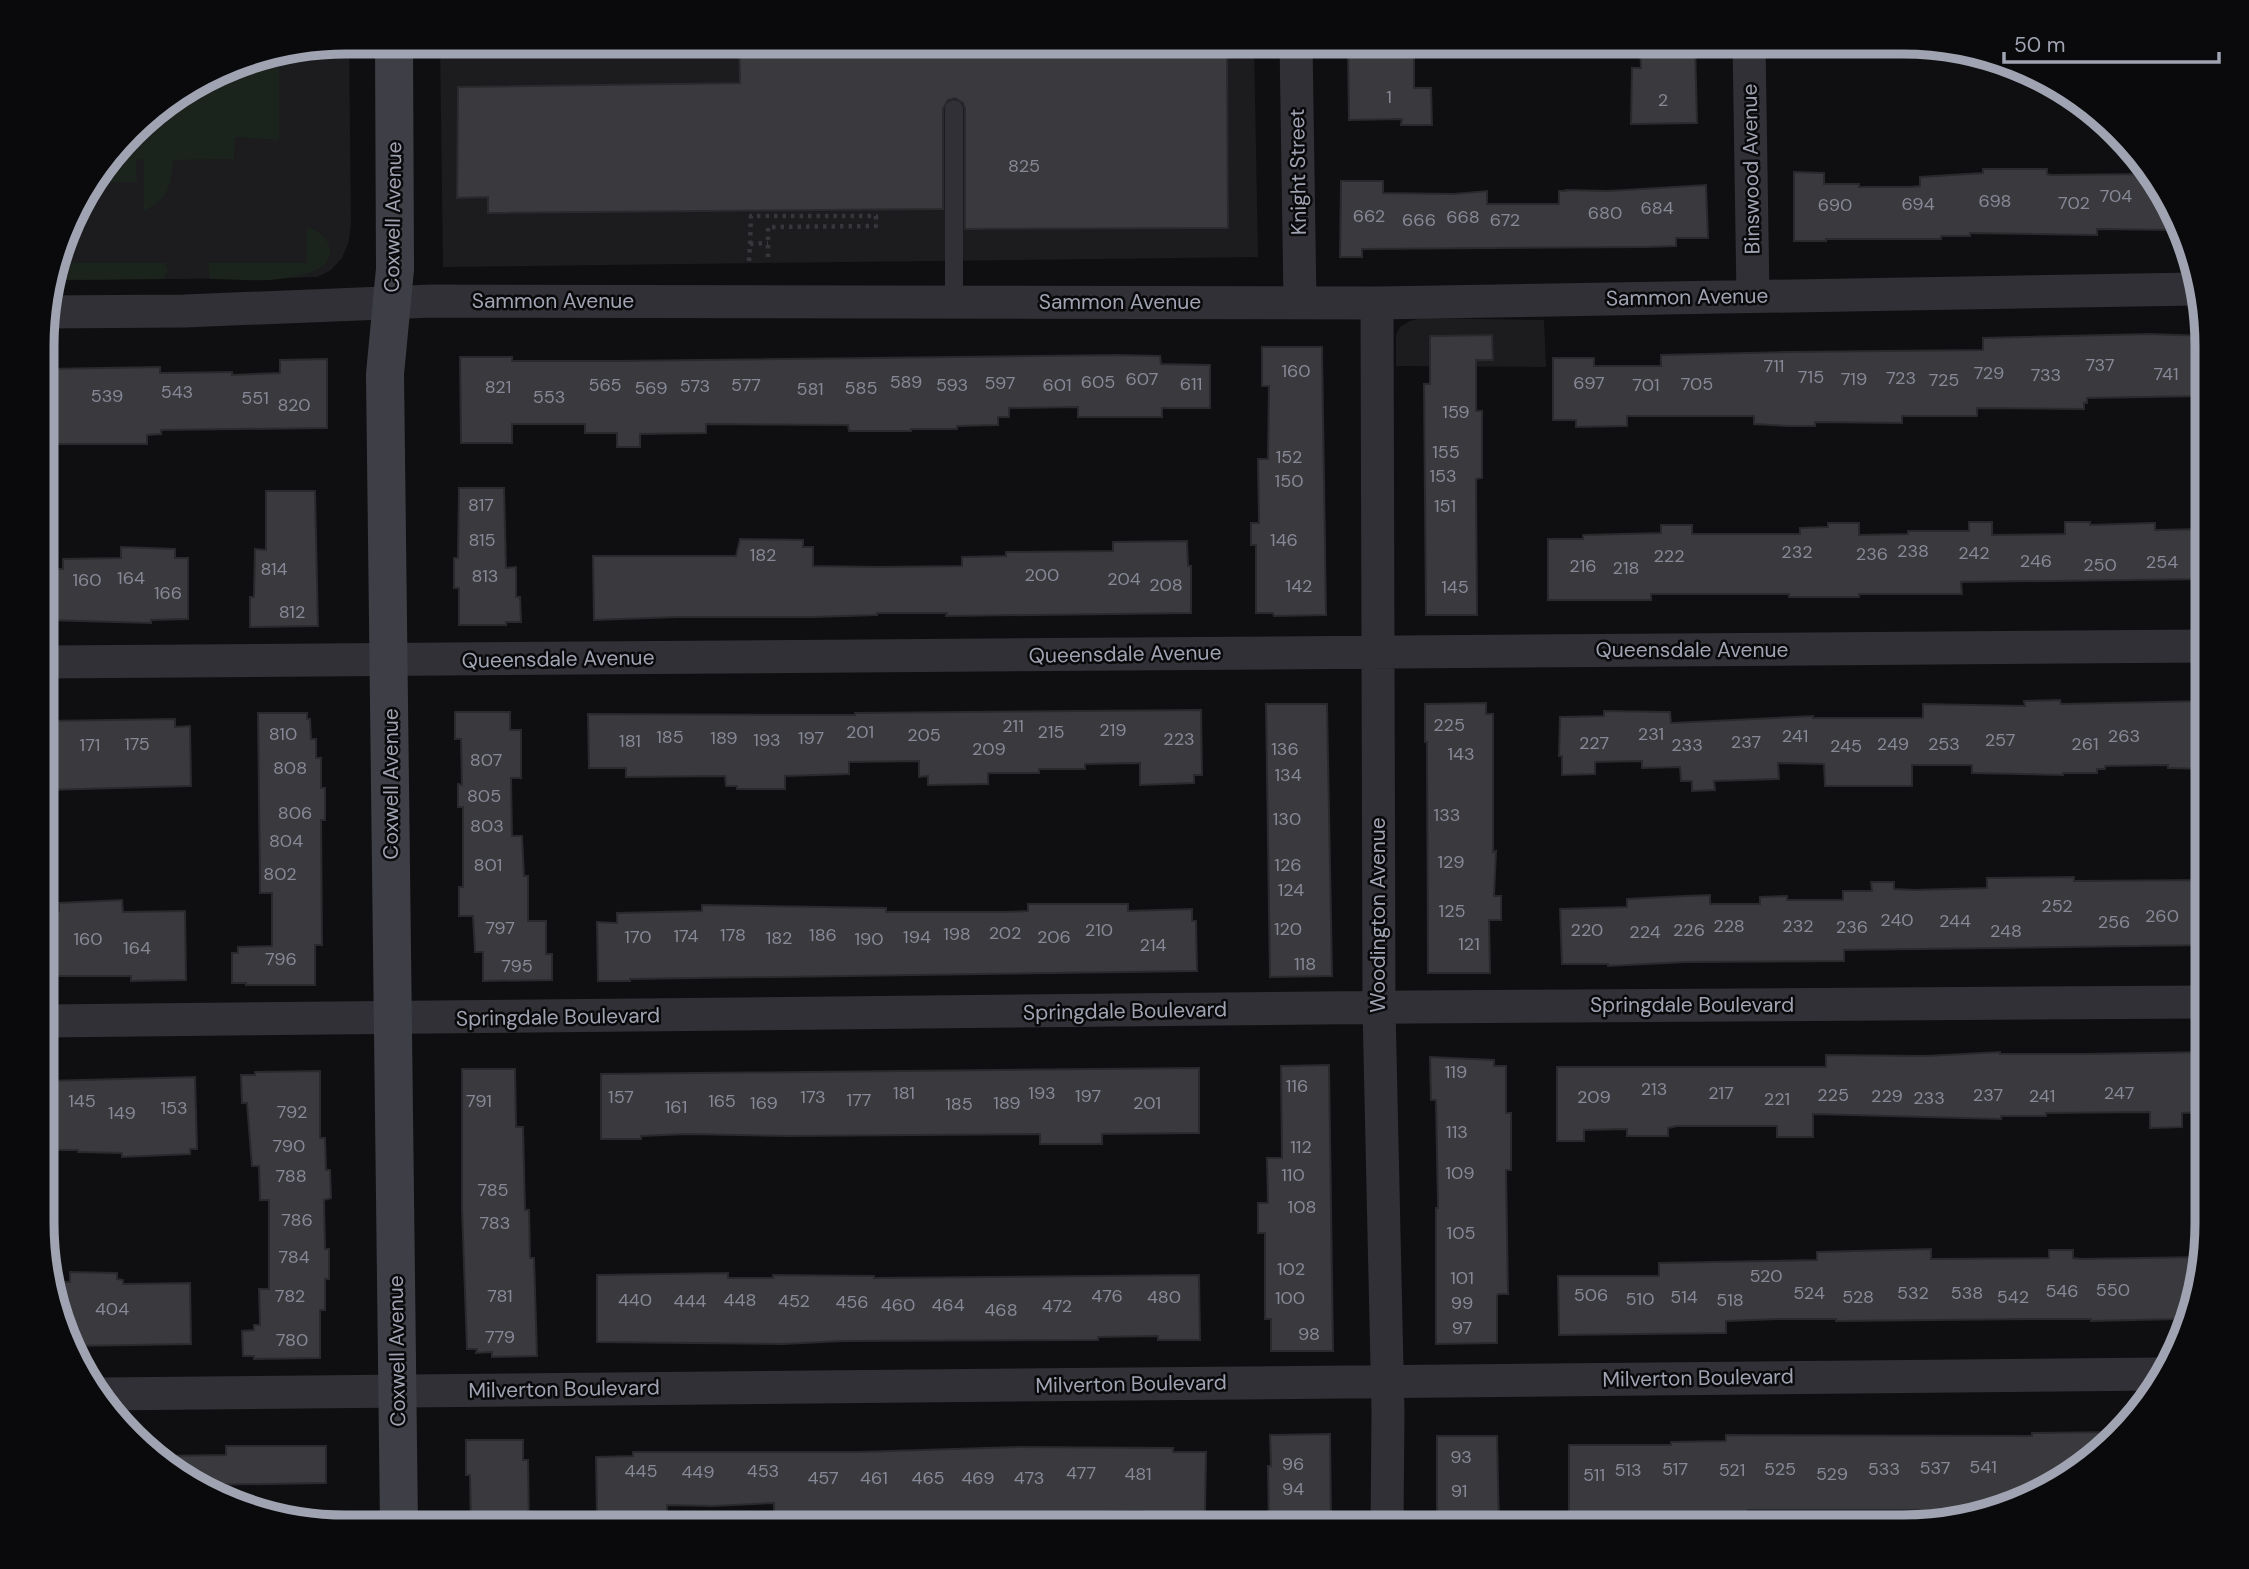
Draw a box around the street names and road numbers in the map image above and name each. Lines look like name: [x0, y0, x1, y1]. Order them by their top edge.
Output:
street label: Binswood Avenue: [1736, 83, 1766, 255]
street label: Knight Street: [1283, 109, 1313, 235]
street label: Coxwell Avenue: [378, 141, 408, 293]
street label: Sammon Avenue: [1606, 282, 1769, 312]
street label: Sammon Avenue: [472, 287, 634, 315]
street label: Sammon Avenue: [1039, 288, 1201, 316]
street label: Queensdale Avenue: [1596, 636, 1789, 664]
street label: Queensdale Avenue: [1028, 638, 1222, 670]
street label: Queensdale Avenue: [461, 643, 655, 675]
street label: Coxwell Avenue: [377, 708, 405, 860]
street label: Woodington Avenue: [1364, 817, 1392, 1013]
street label: Springdale Boulevard: [1590, 991, 1794, 1019]
street label: Springdale Boulevard: [1023, 995, 1227, 1027]
street label: Springdale Boulevard: [456, 1001, 660, 1033]
street label: Coxwell Avenue: [382, 1275, 412, 1427]
street label: Milverton Boulevard: [1602, 1362, 1794, 1394]
street label: Milverton Boulevard: [1035, 1368, 1227, 1400]
street label: Milverton Boulevard: [468, 1373, 660, 1405]

